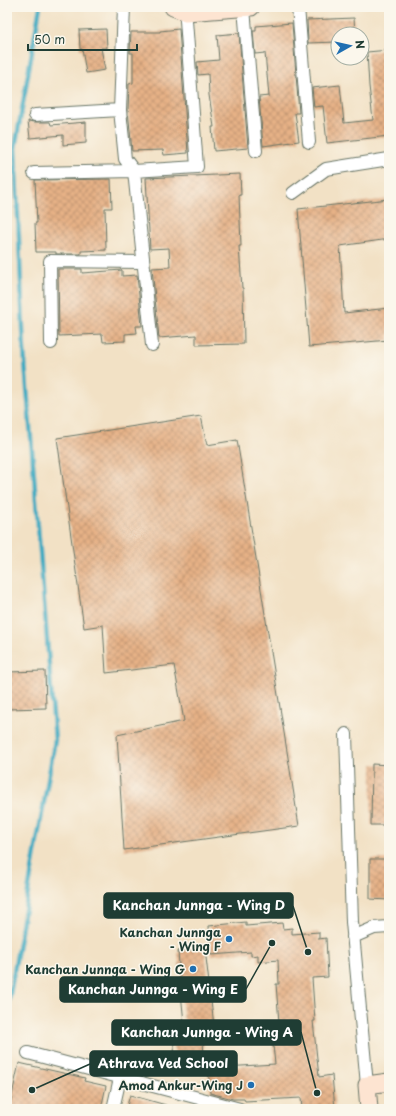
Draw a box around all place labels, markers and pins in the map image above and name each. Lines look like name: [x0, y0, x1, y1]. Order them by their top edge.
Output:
callout: Kanchan Junnga - Wing D: [104, 893, 293, 918]
place label: Kanchan Junnga - Wing F: [120, 923, 221, 955]
marker: Kanchan Junnga - Wing F: [224, 934, 234, 944]
place label: Kanchan Junnga - Wing G: [25, 960, 185, 978]
marker: Kanchan Junnga - Wing G: [188, 964, 198, 974]
callout: Kanchan Junnga - Wing E: [60, 977, 246, 1002]
callout: Kanchan Junnga - Wing A: [112, 1020, 301, 1045]
callout: Athrava Ved School: [90, 1051, 237, 1076]
place label: Amod Ankur-Wing J: [118, 1076, 243, 1094]
marker: Amod Ankur-Wing J: [246, 1080, 256, 1090]

